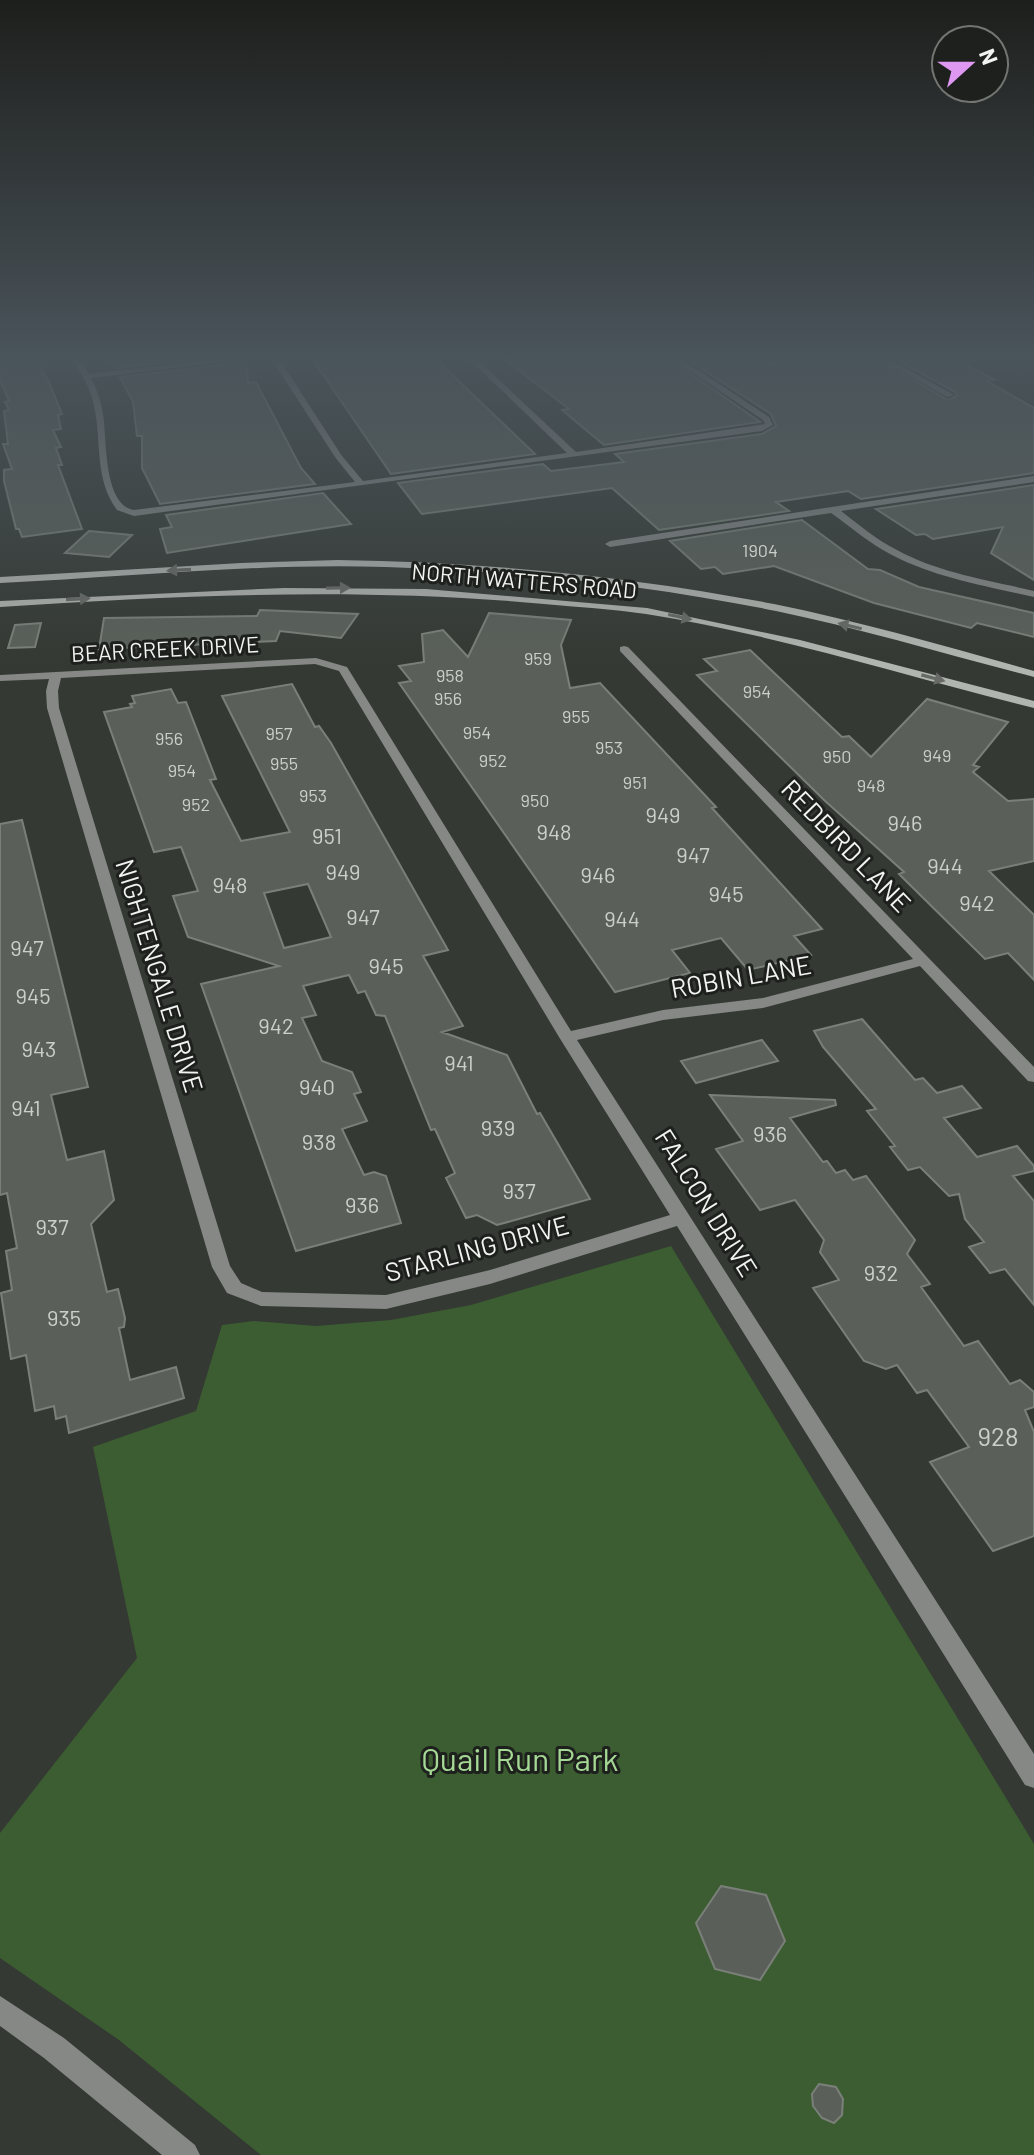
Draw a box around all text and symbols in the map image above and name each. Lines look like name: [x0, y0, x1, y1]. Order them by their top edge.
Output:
north arrow: [930, 24, 1010, 104]
text: N: [975, 45, 1004, 68]
house number: 1904: [742, 539, 778, 561]
street label: NORTH WATTERS ROAD: [411, 557, 638, 603]
one-way arrow: [166, 564, 191, 577]
one-way arrow: [326, 582, 351, 594]
one-way arrow: [66, 592, 91, 605]
one-way arrow: [668, 611, 693, 624]
one-way arrow: [837, 619, 862, 632]
street label: BEAR CREEK DRIVE: [70, 630, 260, 666]
house number: 959: [524, 647, 552, 669]
house number: 958: [436, 664, 464, 686]
one-way arrow: [921, 672, 945, 685]
house number: 954: [743, 680, 771, 702]
house number: 956: [434, 687, 462, 709]
house number: 955: [562, 705, 590, 727]
house number: 954: [463, 721, 491, 743]
house number: 957: [265, 722, 293, 744]
house number: 956: [155, 727, 183, 749]
house number: 953: [595, 736, 623, 758]
house number: 949: [923, 744, 951, 766]
house number: 950: [823, 745, 851, 767]
house number: 952: [479, 749, 507, 771]
house number: 955: [270, 752, 298, 774]
house number: 954: [168, 759, 196, 781]
house number: 951: [623, 771, 647, 793]
street label: REDBIRD LANE: [776, 772, 918, 918]
house number: 948: [857, 774, 885, 796]
house number: 953: [299, 784, 327, 806]
house number: 950: [521, 789, 549, 811]
house number: 952: [182, 793, 210, 815]
house number: 949: [645, 801, 681, 827]
house number: 946: [888, 809, 922, 835]
house number: 948: [536, 818, 572, 844]
house number: 951: [312, 822, 342, 848]
house number: 947: [676, 841, 710, 867]
house number: 944: [927, 852, 963, 878]
street label: NIGHTENGALE DRIVE: [110, 855, 211, 1096]
house number: 949: [325, 858, 361, 884]
house number: 946: [581, 861, 615, 887]
house number: 948: [212, 871, 248, 897]
house number: 945: [709, 880, 743, 906]
house number: 942: [959, 889, 995, 915]
house number: 947: [346, 903, 380, 929]
house number: 944: [604, 905, 640, 931]
house number: 947: [10, 934, 44, 960]
street label: ROBIN LANE: [668, 948, 814, 1003]
house number: 945: [369, 952, 403, 978]
house number: 945: [16, 982, 50, 1008]
house number: 942: [258, 1012, 294, 1038]
house number: 943: [22, 1035, 56, 1061]
house number: 941: [444, 1049, 474, 1075]
house number: 940: [299, 1073, 335, 1099]
house number: 941: [11, 1094, 41, 1120]
house number: 939: [481, 1114, 515, 1140]
house number: 936: [753, 1120, 787, 1146]
street label: FALCON DRIVE: [650, 1123, 765, 1282]
house number: 938: [302, 1128, 336, 1154]
house number: 937: [502, 1177, 536, 1203]
house number: 936: [345, 1191, 379, 1217]
street label: STARLING DRIVE: [381, 1208, 572, 1287]
house number: 937: [35, 1213, 69, 1239]
house number: 932: [864, 1259, 898, 1285]
house number: 935: [47, 1304, 81, 1330]
house number: 928: [977, 1420, 1019, 1451]
park label: Quail Run Park: [421, 1739, 619, 1777]

